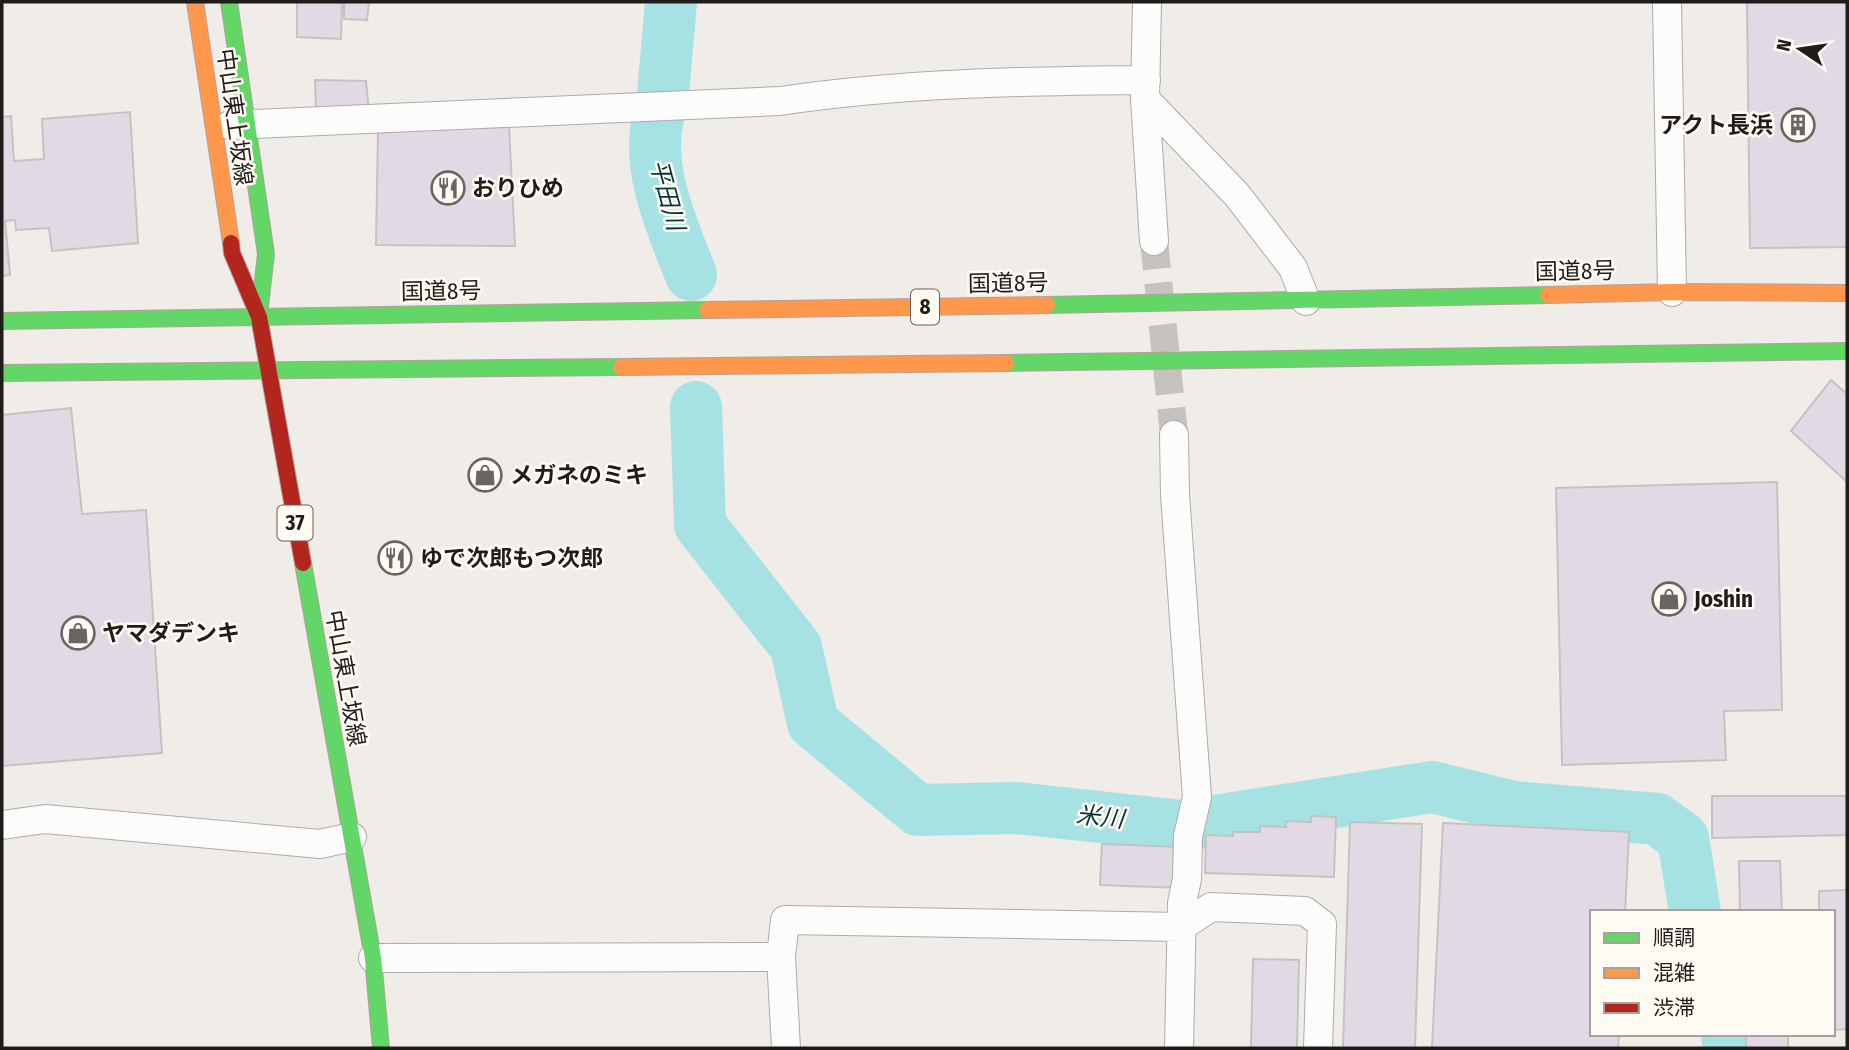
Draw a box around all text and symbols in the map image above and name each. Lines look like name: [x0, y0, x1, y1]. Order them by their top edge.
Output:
north arrow: [1765, 14, 1835, 84]
text: N: [1771, 37, 1796, 53]
street label: 中山東上坂線: [212, 47, 258, 187]
building icon: アクト長浜: [1779, 106, 1817, 144]
place label: アクト長浜: [1659, 111, 1773, 139]
water label: 平田川: [644, 157, 691, 236]
restaurant icon: おりひめ: [429, 169, 467, 207]
place label: おりひめ: [472, 174, 564, 202]
street label: 国道8号: [1535, 256, 1615, 286]
street label: 国道8号: [968, 268, 1048, 298]
street label: 国道8号: [401, 276, 481, 306]
road number: 8: [911, 290, 939, 324]
shop icon: メガネのミキ: [466, 456, 504, 494]
place label: メガネのミキ: [510, 461, 648, 489]
road number: 37: [278, 505, 312, 540]
restaurant icon: ゆで次郎もつ次郎: [376, 539, 414, 577]
place label: ゆで次郎もつ次郎: [420, 544, 603, 572]
shop icon: Joshin: [1650, 580, 1688, 618]
place label: Joshin: [1693, 585, 1753, 613]
street label: 中山東上坂線: [320, 608, 372, 748]
shop icon: ヤマダデンキ: [59, 614, 97, 652]
place label: ヤマダデンキ: [102, 619, 240, 647]
water label: 米川: [1075, 801, 1128, 834]
legend: [1590, 910, 1835, 1036]
text: 順調: [1653, 925, 1695, 951]
text: 混雑: [1653, 960, 1695, 986]
text: 渋滞: [1653, 995, 1695, 1021]

